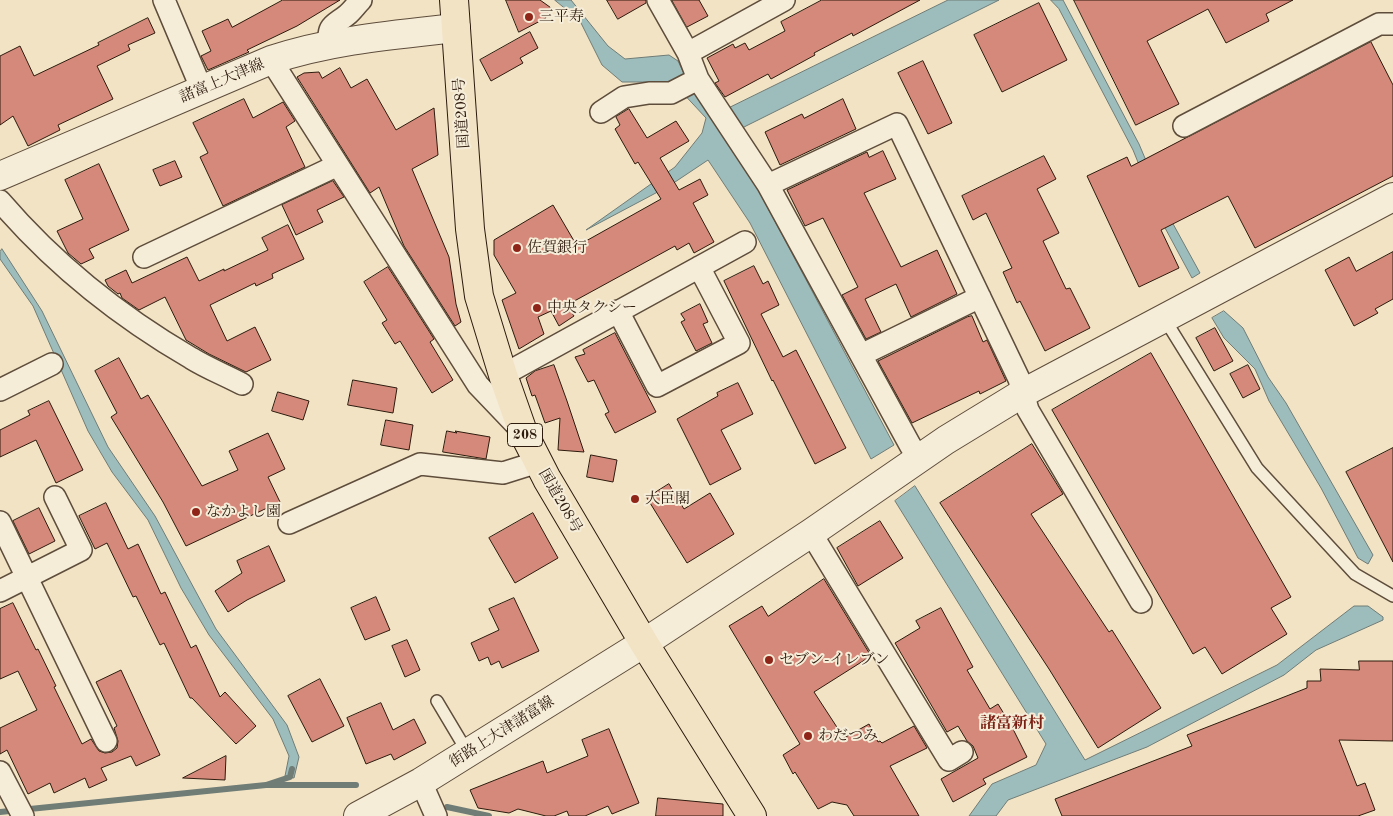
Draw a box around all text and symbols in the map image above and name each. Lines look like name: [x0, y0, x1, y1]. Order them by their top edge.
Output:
place label: 三平寿: [539, 8, 584, 26]
marker: 三平寿: [523, 11, 535, 23]
street label: 諸富上大津線: [177, 55, 267, 107]
street label: 国道208号: [451, 77, 473, 149]
place label: 佐賀銀行: [527, 239, 587, 257]
marker: 佐賀銀行: [511, 242, 523, 254]
place label: 中央タクシー: [547, 299, 637, 317]
marker: 中央タクシー: [531, 302, 543, 314]
road number: 208: [508, 424, 542, 446]
street label: 国道208号: [534, 466, 586, 536]
place label: 大臣閣: [645, 490, 690, 508]
marker: 大臣閣: [629, 493, 641, 505]
place label: なかよし園: [206, 503, 281, 521]
marker: なかよし園: [190, 506, 202, 518]
place label: セブン-イレブン: [779, 651, 890, 669]
marker: セブン-イレブン: [763, 654, 775, 666]
street label: 街路上大津諸富線: [446, 693, 558, 771]
district label: 諸富新村: [980, 714, 1044, 734]
place label: わだつみ: [818, 727, 878, 745]
marker: わだつみ: [802, 730, 814, 742]

